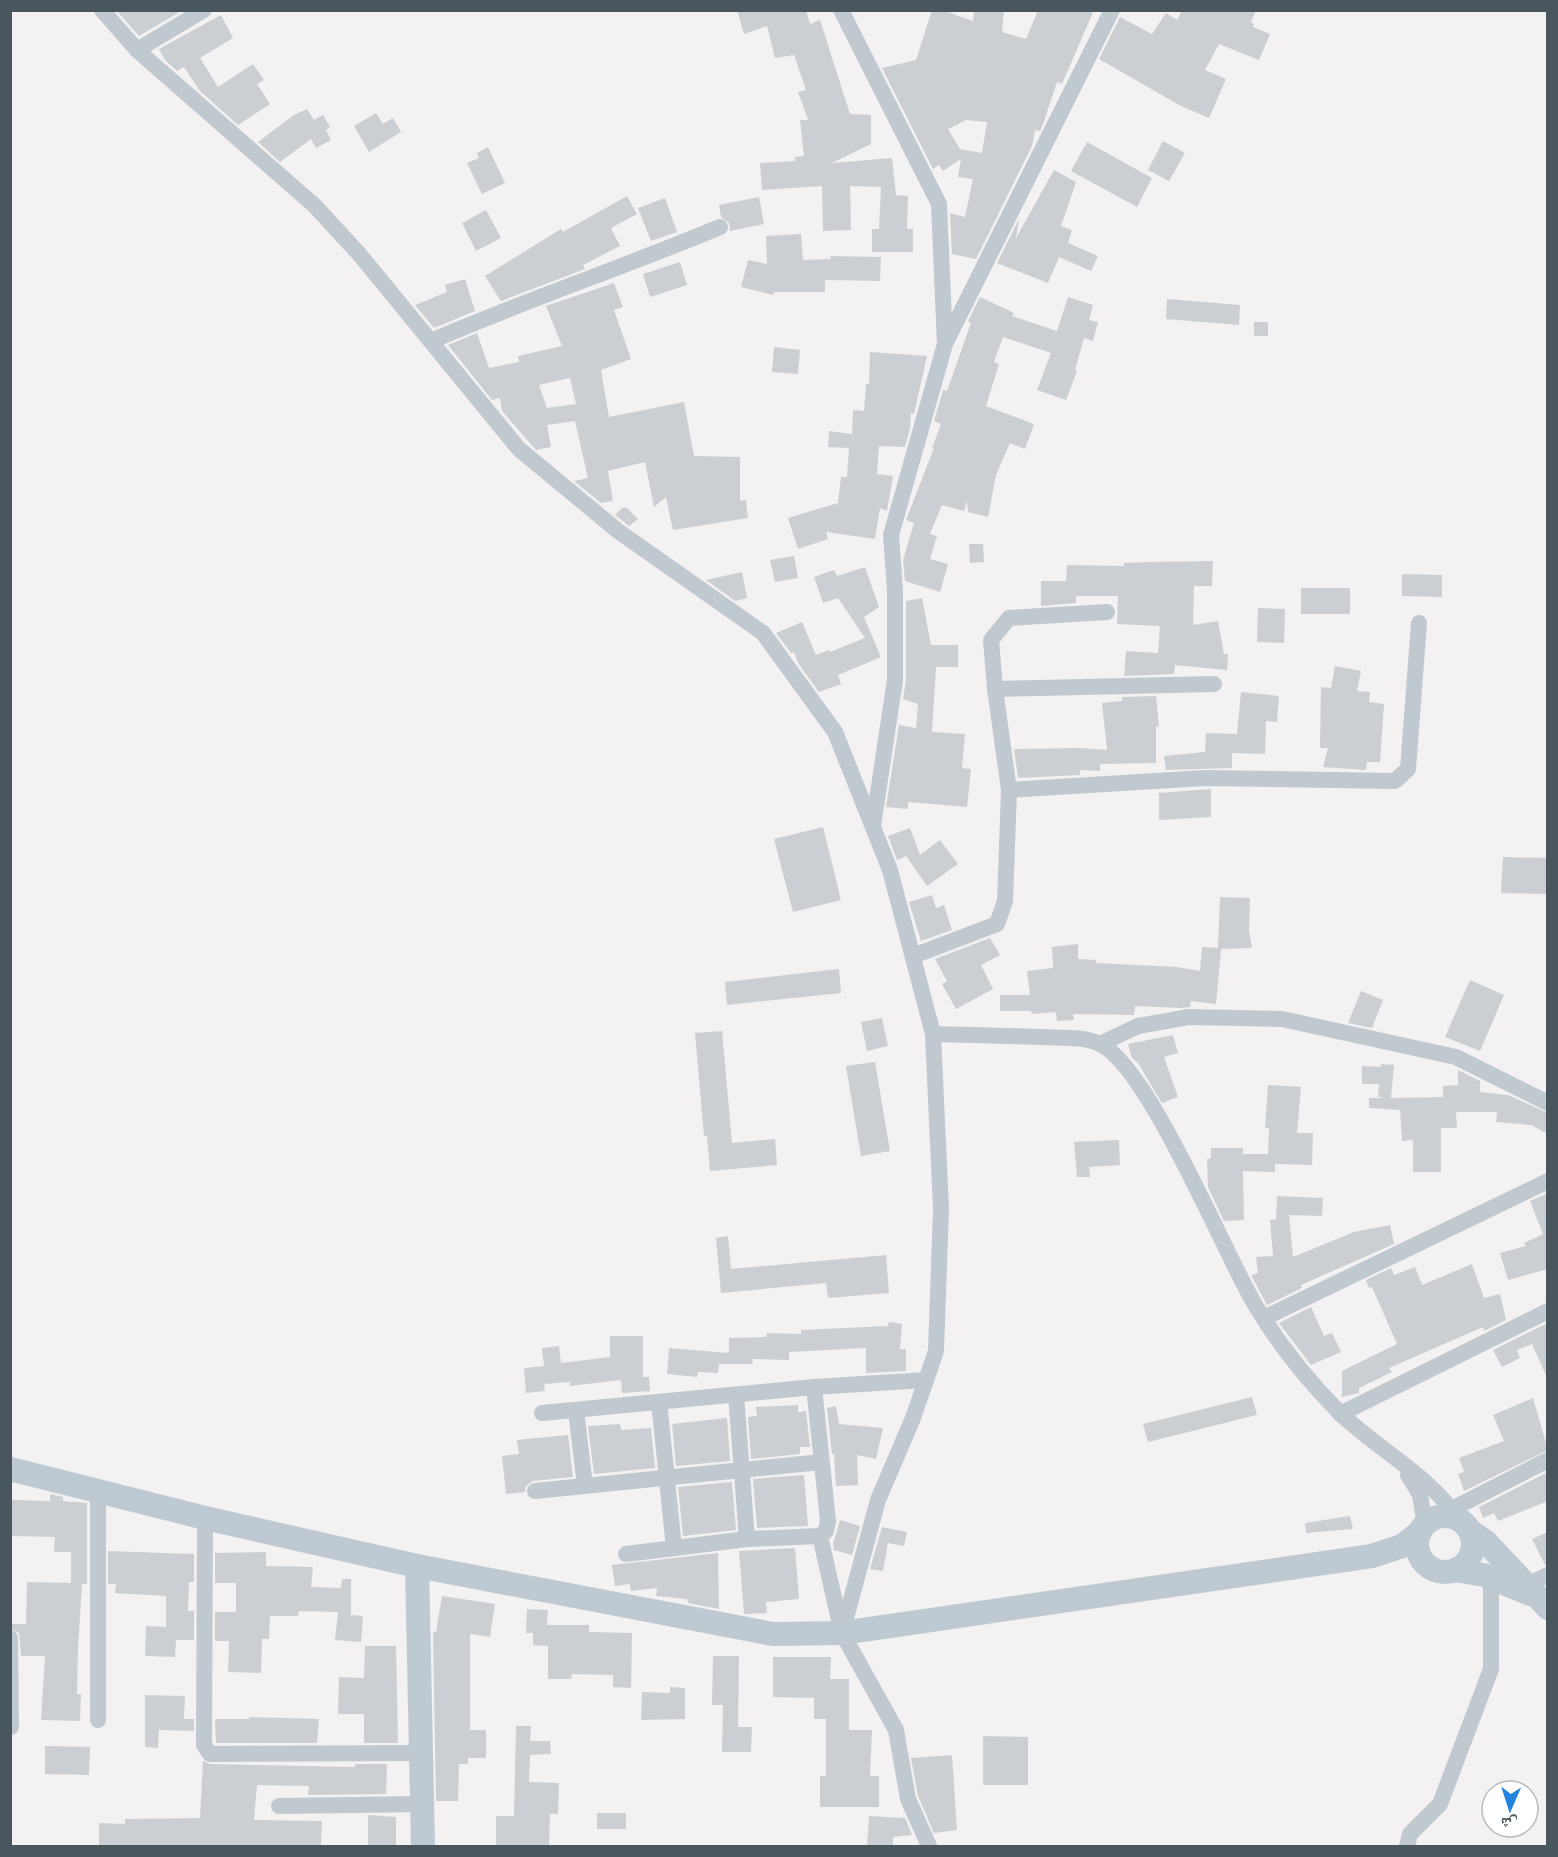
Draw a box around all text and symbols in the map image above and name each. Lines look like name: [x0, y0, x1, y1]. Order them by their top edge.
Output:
north arrow: [1480, 1779, 1540, 1839]
text: ش: [1500, 1814, 1518, 1834]

